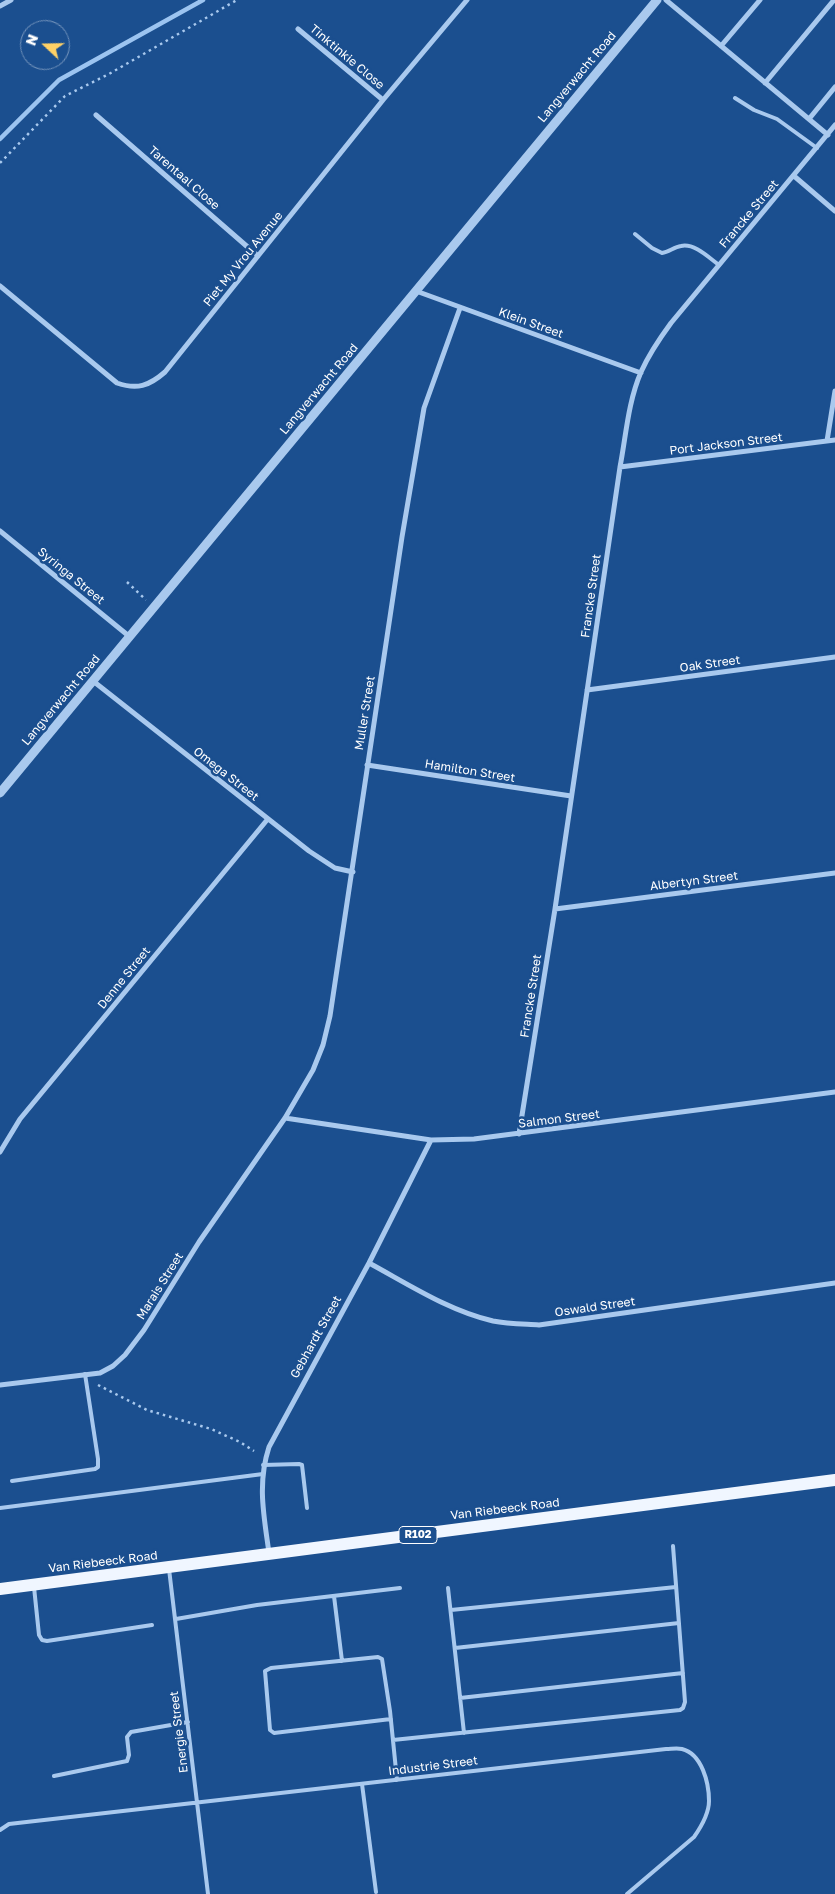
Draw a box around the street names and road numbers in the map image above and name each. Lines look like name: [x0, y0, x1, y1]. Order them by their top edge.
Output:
street label: Tinktinkie Close: [307, 22, 387, 92]
street label: Langverwacht Road: [535, 29, 619, 125]
street label: Tarentaal Close: [145, 143, 223, 213]
street label: Francke Street: [716, 177, 782, 251]
street label: Piet My Vrou Avenue: [200, 209, 286, 309]
street label: Klein Street: [497, 305, 565, 341]
street label: Langverwacht Road: [277, 341, 361, 437]
street label: Port Jackson Street: [669, 430, 783, 458]
street label: Syringa Street: [35, 545, 107, 607]
street label: Francke Street: [578, 553, 604, 639]
street label: Langverwacht Road: [19, 652, 103, 748]
street label: Oak Street: [679, 653, 741, 675]
street label: Muller Street: [352, 675, 378, 751]
street label: Omega Street: [190, 744, 262, 804]
street label: Hamilton Street: [424, 757, 516, 785]
street label: Albertyn Street: [649, 868, 739, 894]
street label: Denne Street: [95, 944, 153, 1012]
street label: Francke Street: [517, 953, 545, 1039]
street label: Salmon Street: [517, 1107, 601, 1131]
street label: Marais Street: [134, 1250, 186, 1322]
street label: Gebhardt Street: [287, 1293, 345, 1381]
street label: Oswald Street: [554, 1294, 636, 1320]
street label: Van Riebeeck Road: [450, 1495, 560, 1523]
road number: R102: [399, 1526, 437, 1544]
street label: Van Riebeeck Road: [48, 1548, 158, 1576]
street label: Energie Street: [167, 1690, 191, 1774]
street label: Industrie Street: [387, 1753, 479, 1779]

